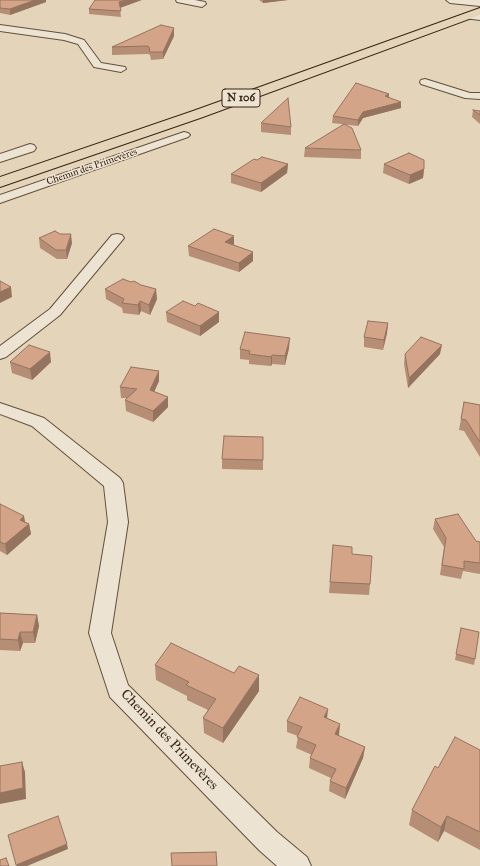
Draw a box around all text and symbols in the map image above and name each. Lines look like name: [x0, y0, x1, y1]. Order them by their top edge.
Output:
road number: N 106: [222, 89, 260, 107]
street label: Chemin des Primevères: [45, 146, 139, 188]
street label: Chemin des Primevères: [117, 686, 221, 794]

